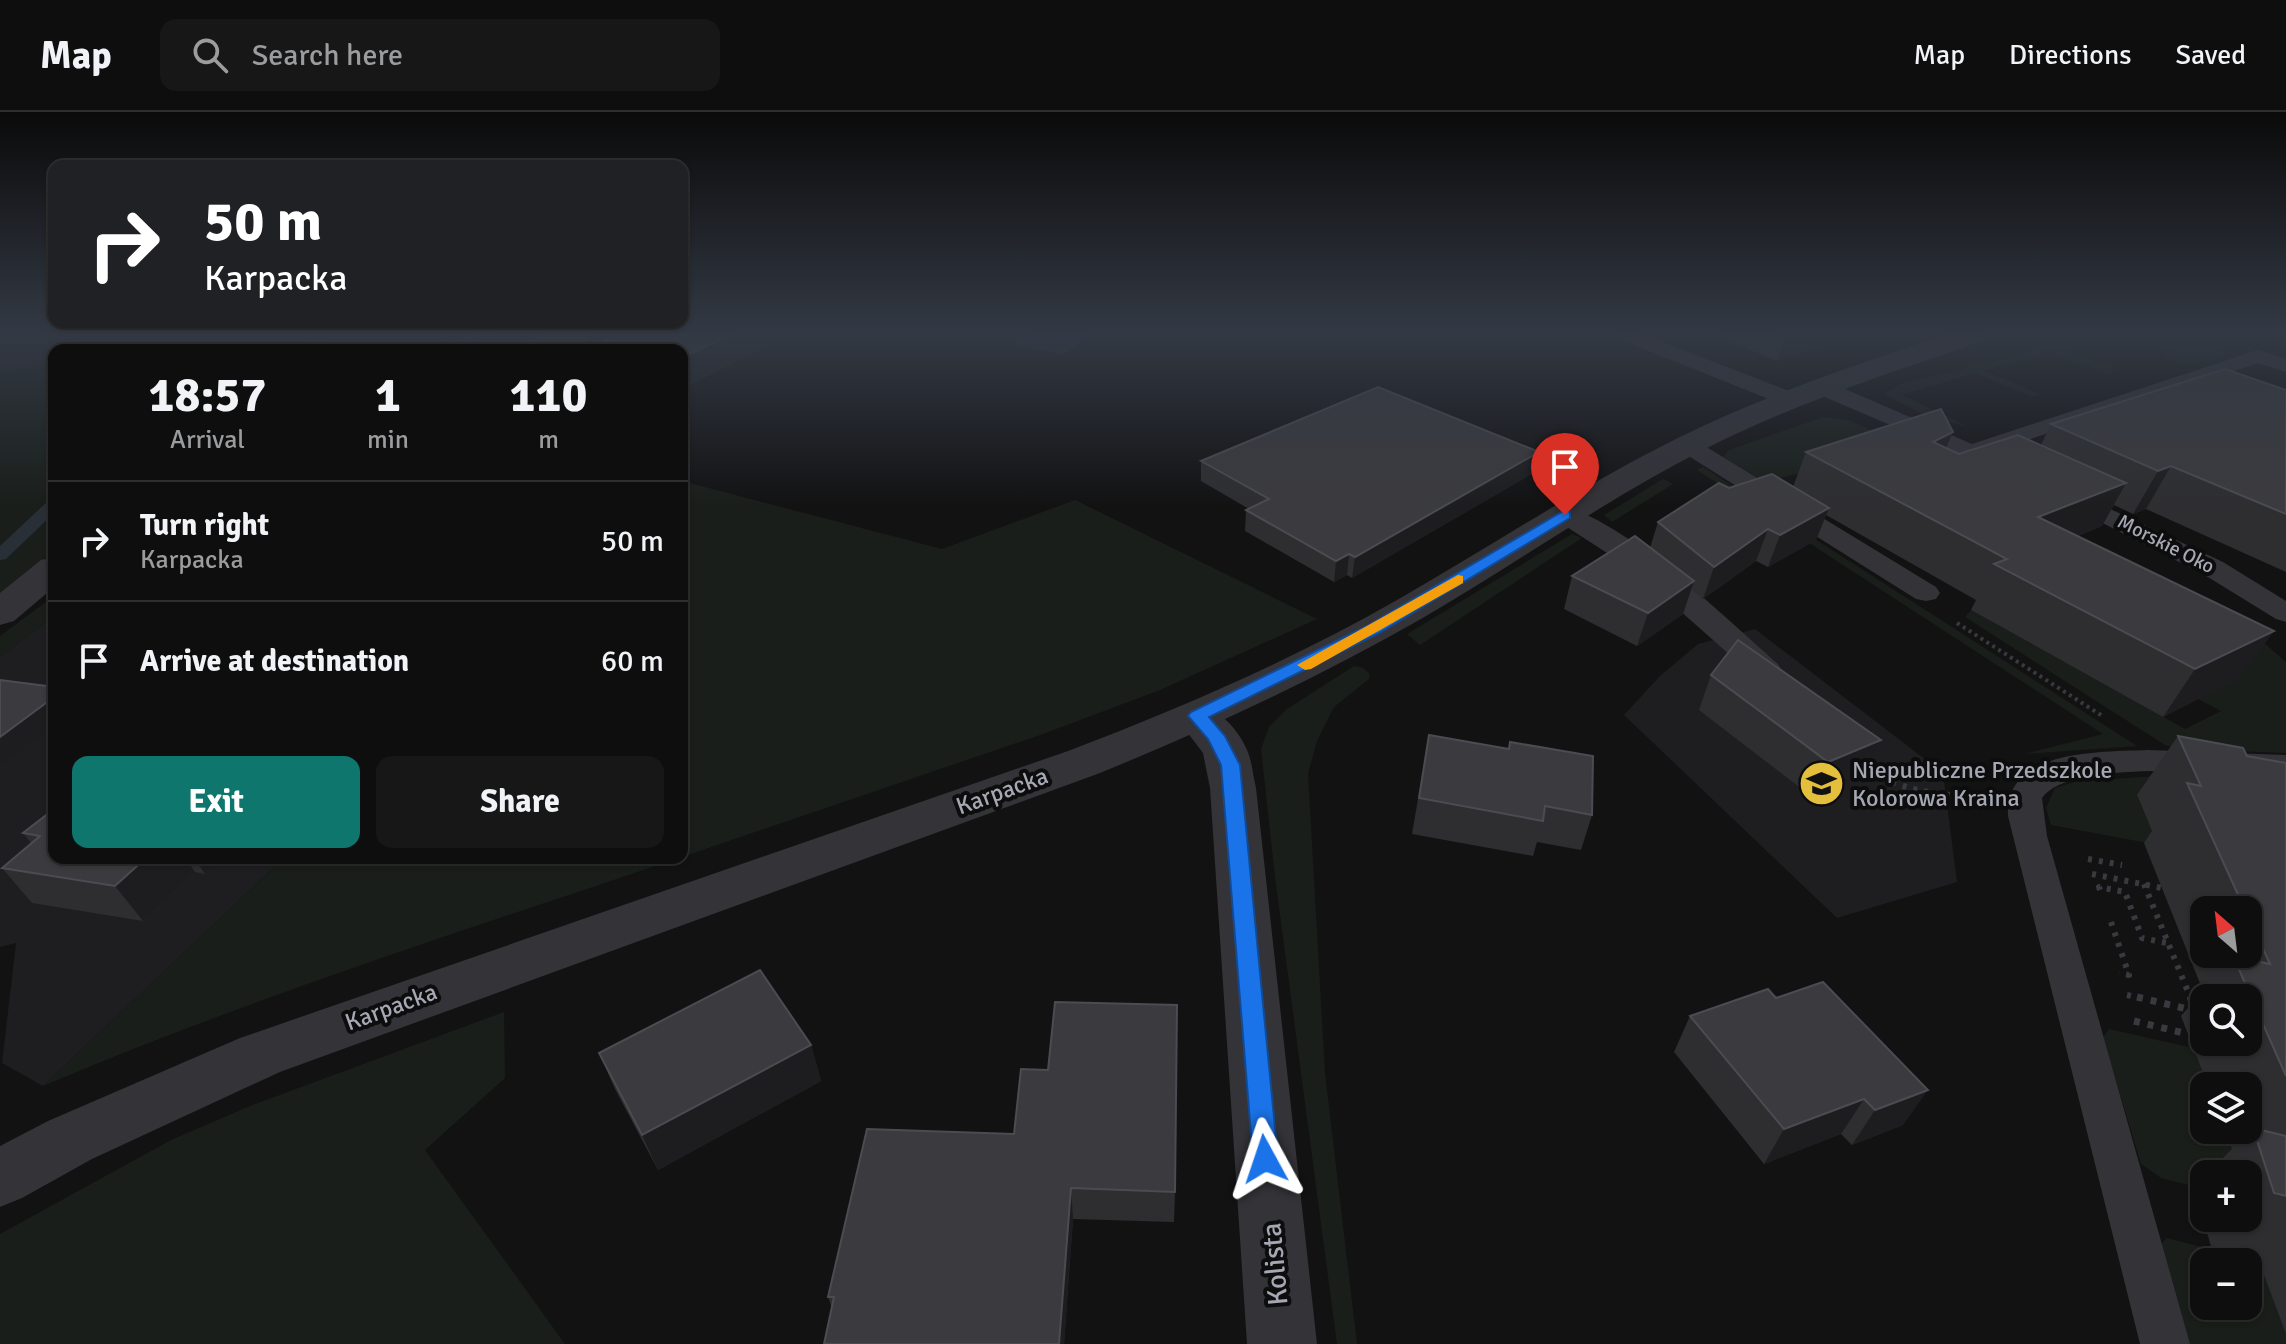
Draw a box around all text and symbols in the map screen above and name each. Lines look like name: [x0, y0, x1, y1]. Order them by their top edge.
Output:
search box: [160, 19, 720, 91]
text: Map: [40, 32, 112, 79]
icon: search: [188, 33, 232, 77]
text: Search here: [252, 37, 403, 74]
text: Map: [1913, 38, 1965, 72]
text: Directions: [2009, 38, 2131, 72]
text: Saved: [2175, 38, 2246, 72]
text: 50 m: [204, 187, 322, 256]
icon: right: [72, 192, 176, 296]
text: Karpacka: [204, 256, 347, 301]
text: 18:57: [149, 366, 266, 425]
text: 1: [375, 366, 401, 425]
text: 110: [510, 366, 587, 425]
text: Arrival: [170, 424, 245, 456]
text: min: [367, 424, 409, 456]
text: m: [538, 424, 559, 456]
pin: [1531, 433, 1599, 515]
icon: arrive: [1543, 445, 1587, 489]
text: Turn right: [140, 507, 269, 544]
street label: Morskie Oko: [2113, 509, 2219, 579]
icon: right: [72, 519, 116, 563]
text: 50 m: [601, 523, 664, 560]
text: Karpacka: [140, 544, 244, 576]
icon: arrive: [72, 639, 116, 683]
text: Arrive at destination: [140, 643, 409, 680]
text: 60 m: [601, 643, 664, 680]
place label: Niepubliczne Przedszkole Kolorowa Kraina: [1852, 755, 2113, 813]
button: Exit: [72, 756, 360, 848]
button: Share: [376, 756, 664, 848]
school or university icon: Niepubliczne Przedszkole Kolorowa Kraina: [1797, 760, 1845, 808]
street label: Karpacka: [952, 761, 1052, 821]
north arrow: [2190, 896, 2262, 968]
map controls: [2190, 896, 2262, 1320]
street label: Karpacka: [341, 977, 441, 1037]
button: search: [2190, 984, 2262, 1056]
button: layers: [2190, 1072, 2262, 1144]
position arrow: [1223, 1117, 1307, 1201]
button: +: [2190, 1160, 2262, 1232]
street label: Kolista: [1254, 1221, 1296, 1307]
button: −: [2190, 1248, 2262, 1320]

